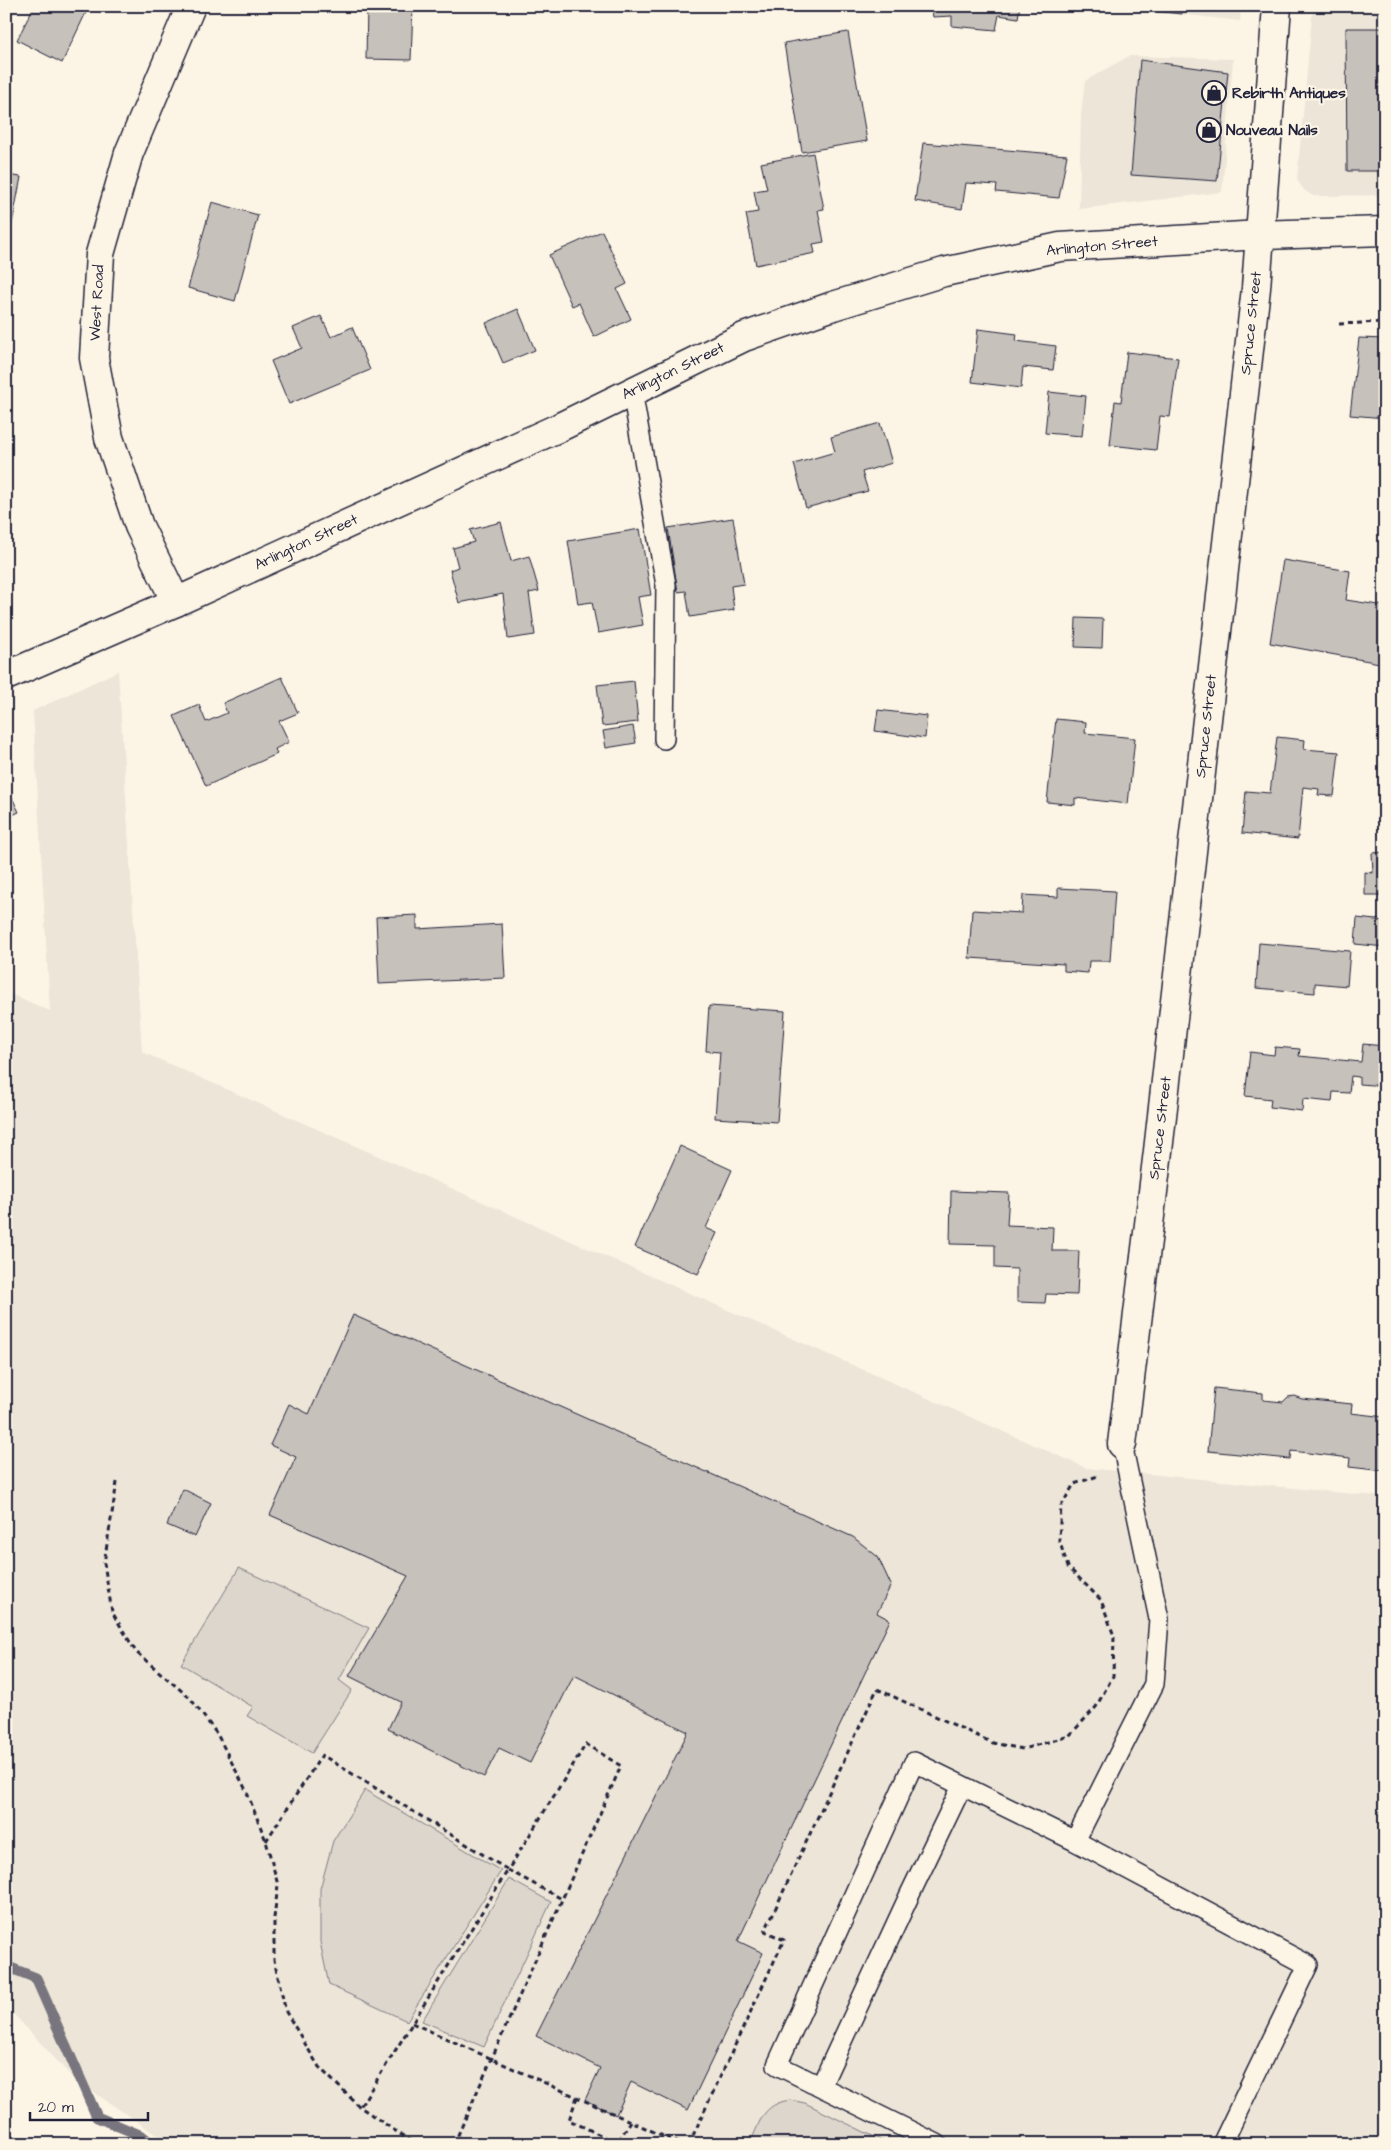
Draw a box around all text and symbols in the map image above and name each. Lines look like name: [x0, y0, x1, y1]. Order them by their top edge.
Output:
shop icon: Rebirth Antiques: [1201, 80, 1227, 106]
place label: Rebirth Antiques: [1232, 83, 1346, 104]
shop icon: Nouveau Nails: [1196, 117, 1222, 143]
place label: Nouveau Nails: [1226, 120, 1318, 141]
street label: Arlington Street: [1045, 231, 1159, 262]
street label: West Road: [85, 264, 109, 342]
street label: Spruce Street: [1235, 270, 1267, 376]
street label: Arlington Street: [618, 337, 728, 406]
street label: Arlington Street: [251, 509, 362, 576]
street label: Spruce Street: [1190, 673, 1222, 779]
street label: Spruce Street: [1143, 1075, 1177, 1181]
scale bar: [30, 2090, 148, 2122]
text: 20 m: [38, 2097, 74, 2118]

